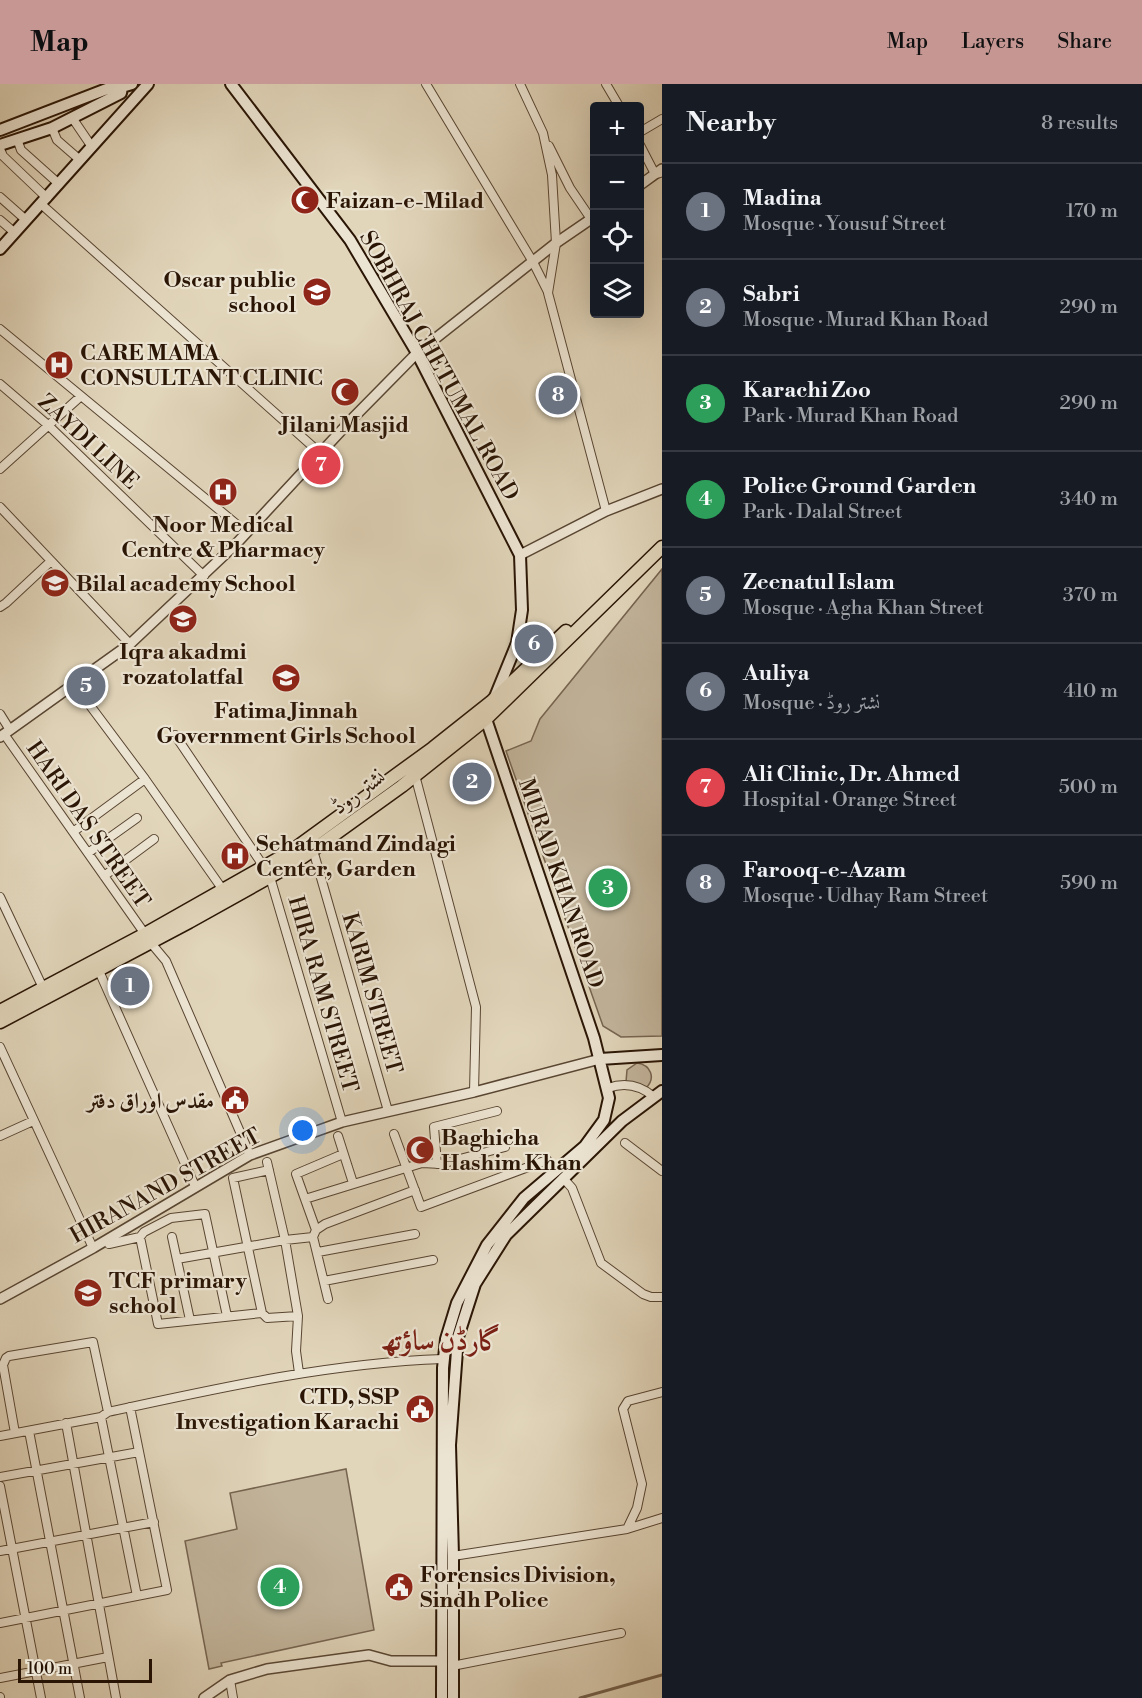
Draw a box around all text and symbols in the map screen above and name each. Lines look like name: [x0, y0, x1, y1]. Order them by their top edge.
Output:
text: Map: [30, 25, 89, 60]
text: Map: [887, 29, 928, 55]
text: Layers: [961, 29, 1024, 55]
text: Share: [1057, 29, 1112, 55]
map controls: [590, 102, 644, 318]
button: +: [590, 102, 644, 156]
text: Nearby: [686, 107, 776, 139]
text: 8 results: [1041, 111, 1118, 136]
button: −: [590, 156, 644, 210]
mosque icon: Faizan-e-Milad: [289, 184, 321, 216]
text: Madina: [743, 185, 822, 212]
place label: Faizan-e-Milad: [326, 188, 484, 215]
text: 1: [701, 199, 710, 224]
text: 170 m: [1066, 199, 1118, 224]
button: locate: [590, 210, 644, 264]
text: Mosque · Yousuf Street: [743, 212, 946, 237]
street label: SOBHRAJ CHETUMAL ROAD: [353, 226, 524, 505]
button: layers: [590, 264, 644, 318]
place label: Oscar public school: [163, 267, 296, 319]
school or university icon: Oscar public school: [301, 276, 333, 308]
text: Sabri: [743, 281, 800, 308]
text: 2: [699, 295, 712, 320]
text: 290 m: [1060, 295, 1118, 320]
text: Mosque · Murad Khan Road: [743, 308, 988, 333]
place label: CARE MAMA CONSULTANT CLINIC: [80, 340, 323, 392]
hospital icon: CARE MAMA CONSULTANT CLINIC: [43, 349, 75, 381]
pin: 8: [538, 372, 578, 418]
mosque icon: Jilani Masjid: [329, 376, 361, 408]
text: Karachi Zoo: [743, 377, 871, 404]
street label: ZAYDI LINE: [32, 389, 144, 496]
text: 3: [699, 391, 712, 416]
text: 290 m: [1060, 391, 1118, 416]
text: Park · Murad Khan Road: [743, 404, 958, 429]
place label: Jilani Masjid: [278, 412, 409, 439]
pin: 7: [302, 442, 340, 488]
text: Police Ground Garden: [743, 473, 976, 500]
hospital icon: Noor Medical Centre & Pharmacy: [207, 476, 239, 508]
text: 4: [699, 487, 712, 512]
text: 340 m: [1060, 487, 1118, 512]
text: Park · Dalal Street: [743, 500, 902, 525]
place label: Noor Medical Centre & Pharmacy: [121, 512, 326, 564]
school or university icon: Bilal academy School: [39, 567, 71, 599]
text: Zeenatul Islam: [743, 569, 895, 596]
place label: Bilal academy School: [76, 571, 296, 598]
text: 5: [699, 583, 712, 608]
text: 370 m: [1063, 583, 1118, 608]
text: Mosque · Agha Khan Street: [743, 596, 984, 621]
school or university icon: Iqra akadmi rozatolatfal: [167, 603, 199, 635]
pin: 6: [514, 622, 554, 666]
place label: Iqra akadmi rozatolatfal: [119, 639, 247, 691]
text: Auliya: [743, 660, 809, 687]
school or university icon: Fatima Jinnah Government Girls School: [270, 662, 302, 694]
pin: 5: [66, 664, 106, 708]
text: 6: [699, 679, 712, 704]
text: 410 m: [1063, 679, 1118, 704]
text: Mosque · نشتر روڈ: [743, 691, 880, 716]
place label: Fatima Jinnah Government Girls School: [156, 698, 416, 750]
street label: HARI DAS STREET: [20, 736, 156, 914]
pin: 2: [452, 760, 492, 804]
text: Ali Clinic, Dr. Ahmed: [743, 761, 960, 788]
street label: نشتر روڈ: [327, 764, 391, 821]
street label: MURAD KHAN ROAD: [512, 775, 609, 992]
text: 7: [700, 775, 711, 800]
text: 500 m: [1059, 775, 1118, 800]
text: Hospital · Orange Street: [743, 788, 957, 813]
place label: Sehatmand Zindagi Center, Garden: [256, 831, 456, 883]
hospital icon: Sehatmand Zindagi Center, Garden: [219, 840, 251, 872]
text: Farooq-e-Azam: [743, 857, 906, 884]
pin: 3: [588, 866, 628, 910]
text: 8: [699, 871, 712, 896]
text: 590 m: [1060, 871, 1118, 896]
text: Mosque · Udhay Ram Street: [743, 884, 988, 909]
street label: HIRA RAM STREET: [282, 893, 364, 1096]
street label: KARIM STREET: [336, 910, 407, 1077]
pin: 1: [110, 964, 150, 1008]
public building icon: مقدس اوراق دفتر: [219, 1084, 251, 1116]
place label: مقدس اوراق دفتر: [84, 1088, 214, 1115]
your location: [288, 1116, 317, 1145]
street label: HIRANAND STREET: [66, 1123, 266, 1250]
place label: Baghicha Hashim Khan: [441, 1125, 582, 1177]
mosque icon: Baghicha Hashim Khan: [404, 1134, 436, 1166]
place label: TCF primary school: [109, 1268, 248, 1320]
school or university icon: TCF primary school: [72, 1277, 104, 1309]
district label: گارڈن ساؤتھ: [381, 1323, 501, 1359]
place label: CTD, SSP Investigation Karachi: [176, 1384, 400, 1436]
public building icon: CTD, SSP Investigation Karachi: [404, 1393, 436, 1425]
place label: Forensics Division, Sindh Police: [420, 1562, 616, 1614]
pin: 4: [260, 1564, 300, 1610]
public building icon: Forensics Division, Sindh Police: [383, 1571, 415, 1603]
scale bar: [18, 1656, 152, 1684]
text: 100 m: [27, 1659, 72, 1679]

